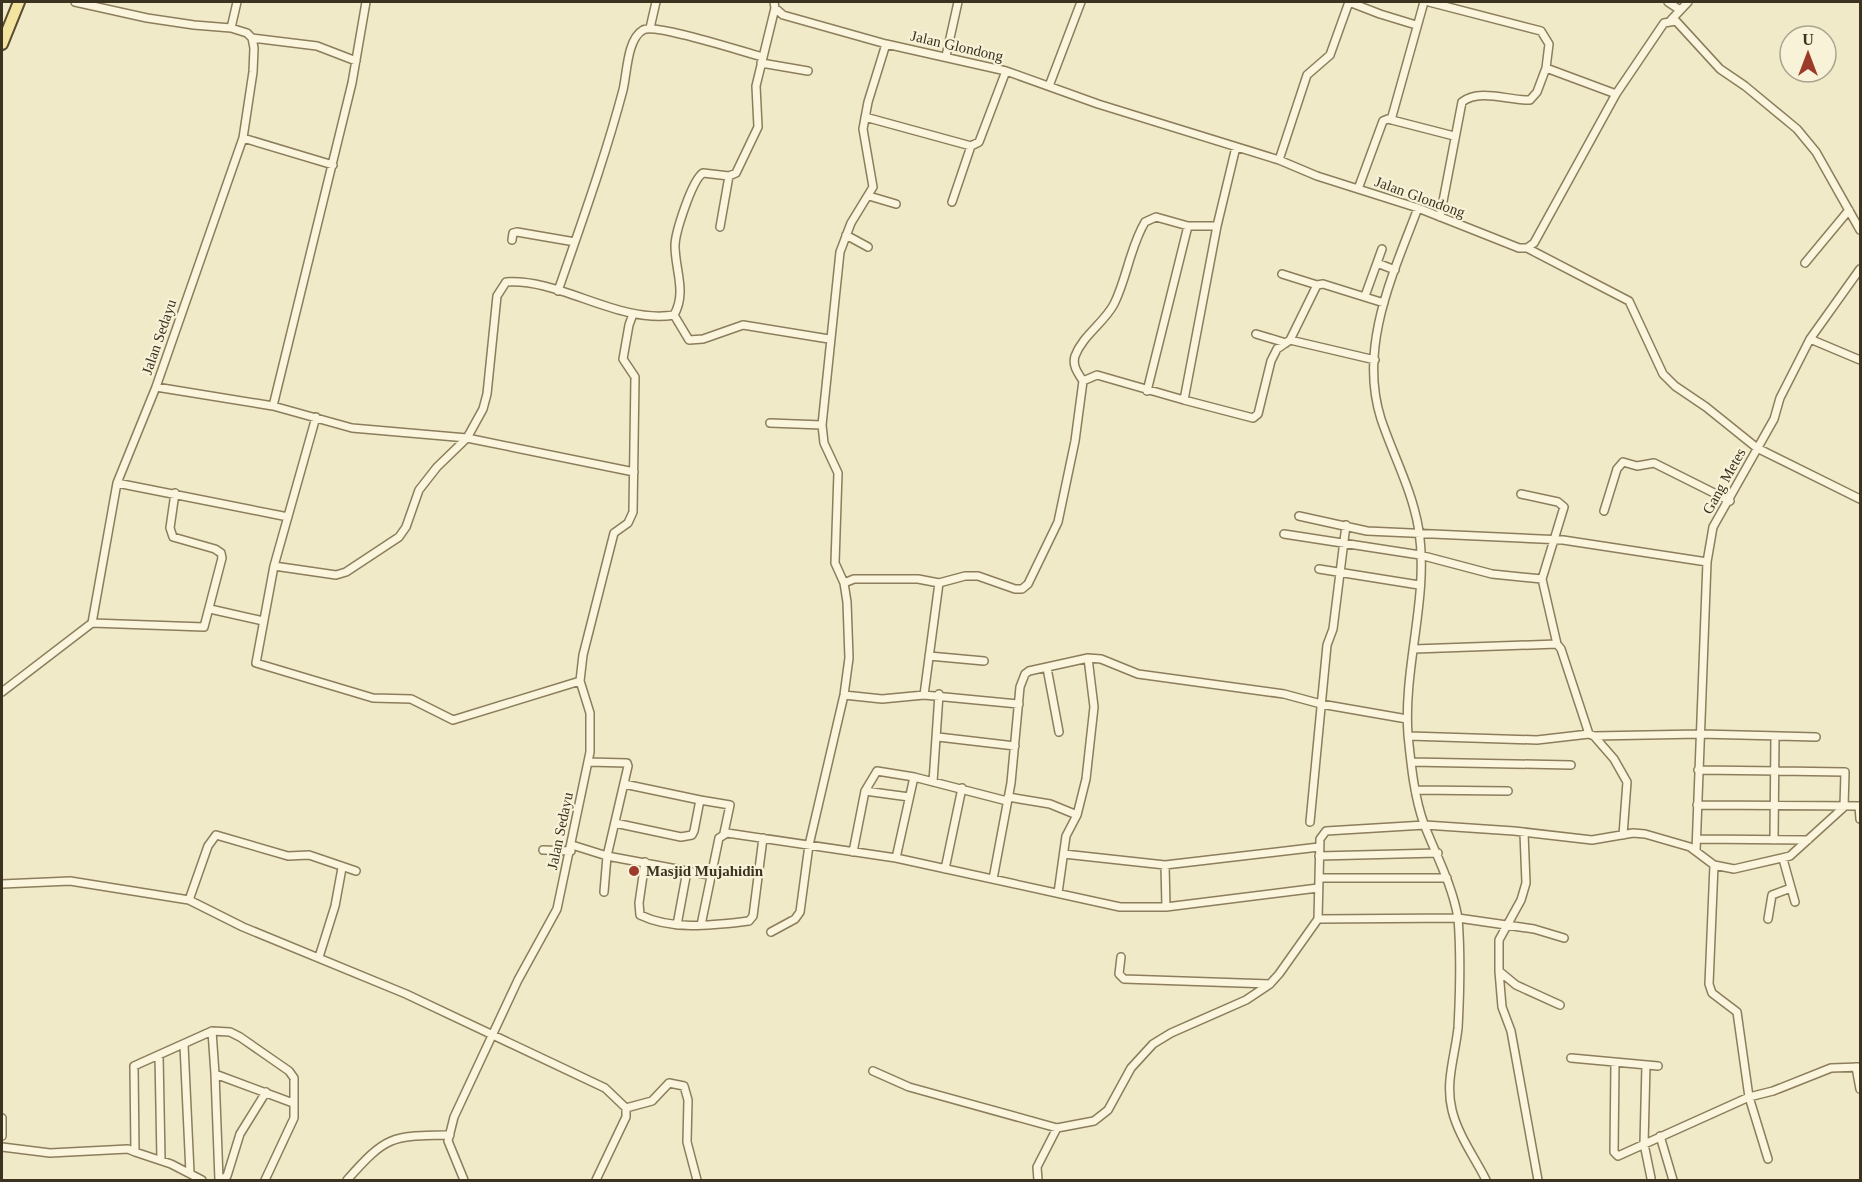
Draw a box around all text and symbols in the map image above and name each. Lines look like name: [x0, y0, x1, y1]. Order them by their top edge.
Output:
north arrow: [1778, 24, 1838, 84]
street label: Jalan Glondong: [909, 28, 1005, 65]
text: U: [1802, 31, 1814, 48]
street label: Jalan Glondong: [1373, 173, 1468, 221]
street label: Jalan Sedayu: [139, 297, 180, 377]
street label: Gang Metes: [1699, 445, 1749, 517]
street label: Jalan Sedayu: [544, 790, 576, 871]
place label: Masjid Mujahidin: [646, 863, 764, 879]
marker: Masjid Mujahidin: [627, 864, 641, 878]

